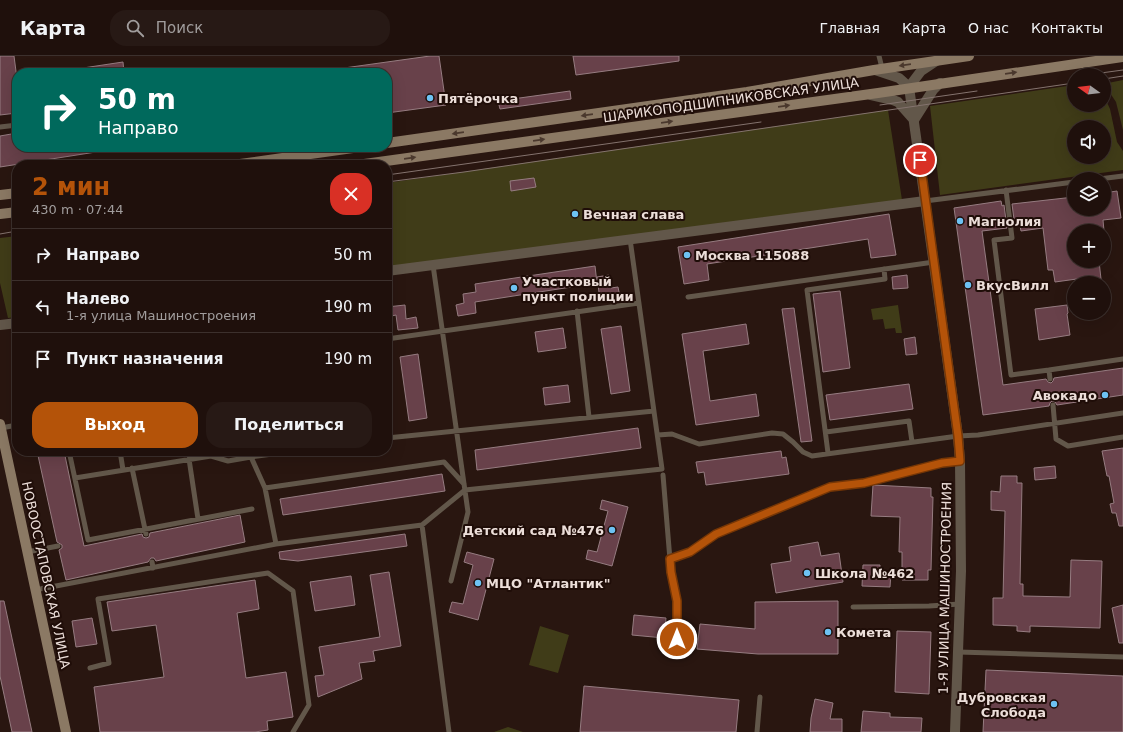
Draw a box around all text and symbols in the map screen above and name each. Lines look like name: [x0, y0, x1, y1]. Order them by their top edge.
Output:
search box: [110, 10, 390, 46]
text: Карта: [20, 17, 86, 39]
icon: search: [124, 17, 146, 39]
text: Поиск: [156, 19, 203, 37]
text: Главная: [819, 20, 880, 36]
text: Карта: [902, 20, 946, 36]
text: О нас: [968, 20, 1009, 36]
text: Контакты: [1031, 20, 1103, 36]
one-way arrow: [899, 62, 911, 68]
north arrow: [1067, 68, 1111, 112]
map controls: [1067, 68, 1111, 320]
one-way arrow: [1005, 70, 1017, 76]
street label: ШАРИКОПОДШИПНИКОВСКАЯ УЛИЦА: [602, 75, 860, 125]
text: 50 m: [98, 83, 176, 116]
icon: right: [32, 84, 84, 136]
place label: Пятёрочка: [438, 91, 518, 106]
marker: Пятёрочка: [425, 93, 435, 103]
one-way arrow: [778, 103, 791, 109]
one-way arrow: [580, 112, 593, 118]
text: Направо: [98, 117, 178, 138]
one-way arrow: [661, 119, 674, 125]
button: sound: [1067, 120, 1111, 164]
one-way arrow: [452, 130, 464, 136]
one-way arrow: [533, 137, 545, 143]
pin: [903, 143, 937, 177]
icon: arrive: [909, 149, 931, 171]
one-way arrow: [404, 155, 416, 161]
button: layers: [1067, 172, 1111, 216]
text: 2 мин: [32, 173, 110, 201]
button: close: [330, 173, 372, 215]
text: 430 m · 07:44: [32, 202, 123, 217]
place label: Вечная слава: [583, 207, 684, 222]
marker: Вечная слава: [570, 209, 580, 219]
place label: Магнолия: [968, 214, 1041, 229]
marker: Магнолия: [955, 216, 965, 226]
button: +: [1067, 224, 1111, 268]
icon: right: [32, 244, 54, 266]
text: Направо: [66, 246, 140, 264]
text: 50 m: [334, 246, 372, 264]
place label: Москва 115088: [695, 248, 809, 263]
marker: Москва 115088: [682, 250, 692, 260]
place label: Участковый пункт полиции: [522, 274, 634, 304]
button: −: [1067, 276, 1111, 320]
place label: ВкусВилл: [976, 278, 1049, 293]
marker: ВкусВилл: [963, 280, 973, 290]
marker: Участковый пункт полиции: [509, 283, 519, 293]
text: Налево: [66, 290, 130, 308]
icon: left: [32, 296, 54, 318]
text: 190 m: [324, 298, 372, 316]
text: 1-я улица Машиностроения: [66, 308, 256, 323]
icon: arrive: [32, 348, 54, 370]
text: Пункт назначения: [66, 350, 223, 368]
text: 190 m: [324, 350, 372, 368]
place label: Авокадо: [1033, 388, 1097, 403]
marker: Авокадо: [1100, 390, 1110, 400]
button: Выход: [32, 402, 198, 448]
button: Поделиться: [206, 402, 372, 448]
street label: НОВООСТАПОВСКАЯ УЛИЦА: [19, 480, 73, 670]
street label: 1-Я УЛИЦА МАШИНОСТРОЕНИЯ: [936, 482, 954, 694]
place label: Детский сад №476: [463, 523, 604, 538]
marker: Детский сад №476: [607, 525, 617, 535]
place label: Школа №462: [815, 566, 914, 581]
marker: Школа №462: [802, 568, 812, 578]
place label: МЦО "Атлантик": [486, 576, 610, 591]
marker: МЦО "Атлантик": [473, 578, 483, 588]
position arrow: [656, 618, 698, 660]
place label: Комета: [836, 625, 891, 640]
marker: Комета: [823, 627, 833, 637]
place label: Дубровская Слобода: [957, 690, 1046, 720]
marker: Дубровская Слобода: [1049, 699, 1059, 709]

